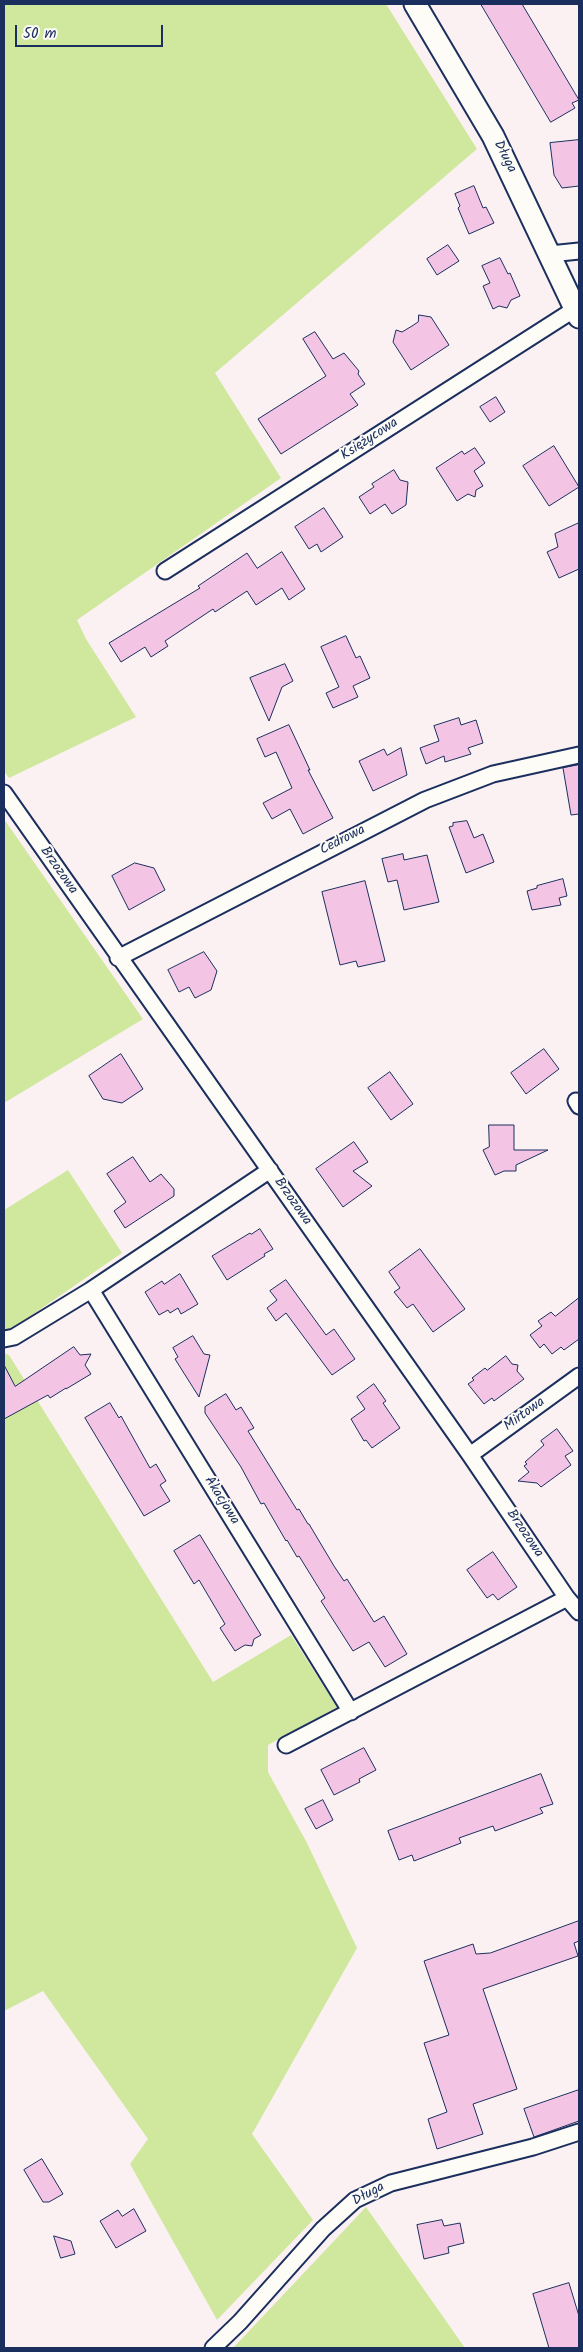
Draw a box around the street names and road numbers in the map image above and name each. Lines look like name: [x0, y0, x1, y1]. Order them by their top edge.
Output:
street label: Długa: [489, 138, 519, 176]
street label: Księżycowa: [338, 415, 402, 465]
street label: Cedrowa: [318, 822, 368, 860]
street label: Brzozowa: [35, 844, 81, 898]
street label: Brzozowa: [269, 1175, 315, 1229]
street label: Mirtowa: [501, 1394, 549, 1436]
street label: Akacjowa: [200, 1474, 242, 1528]
street label: Brzozowa: [502, 1507, 546, 1561]
street label: Długa: [350, 2179, 388, 2211]

